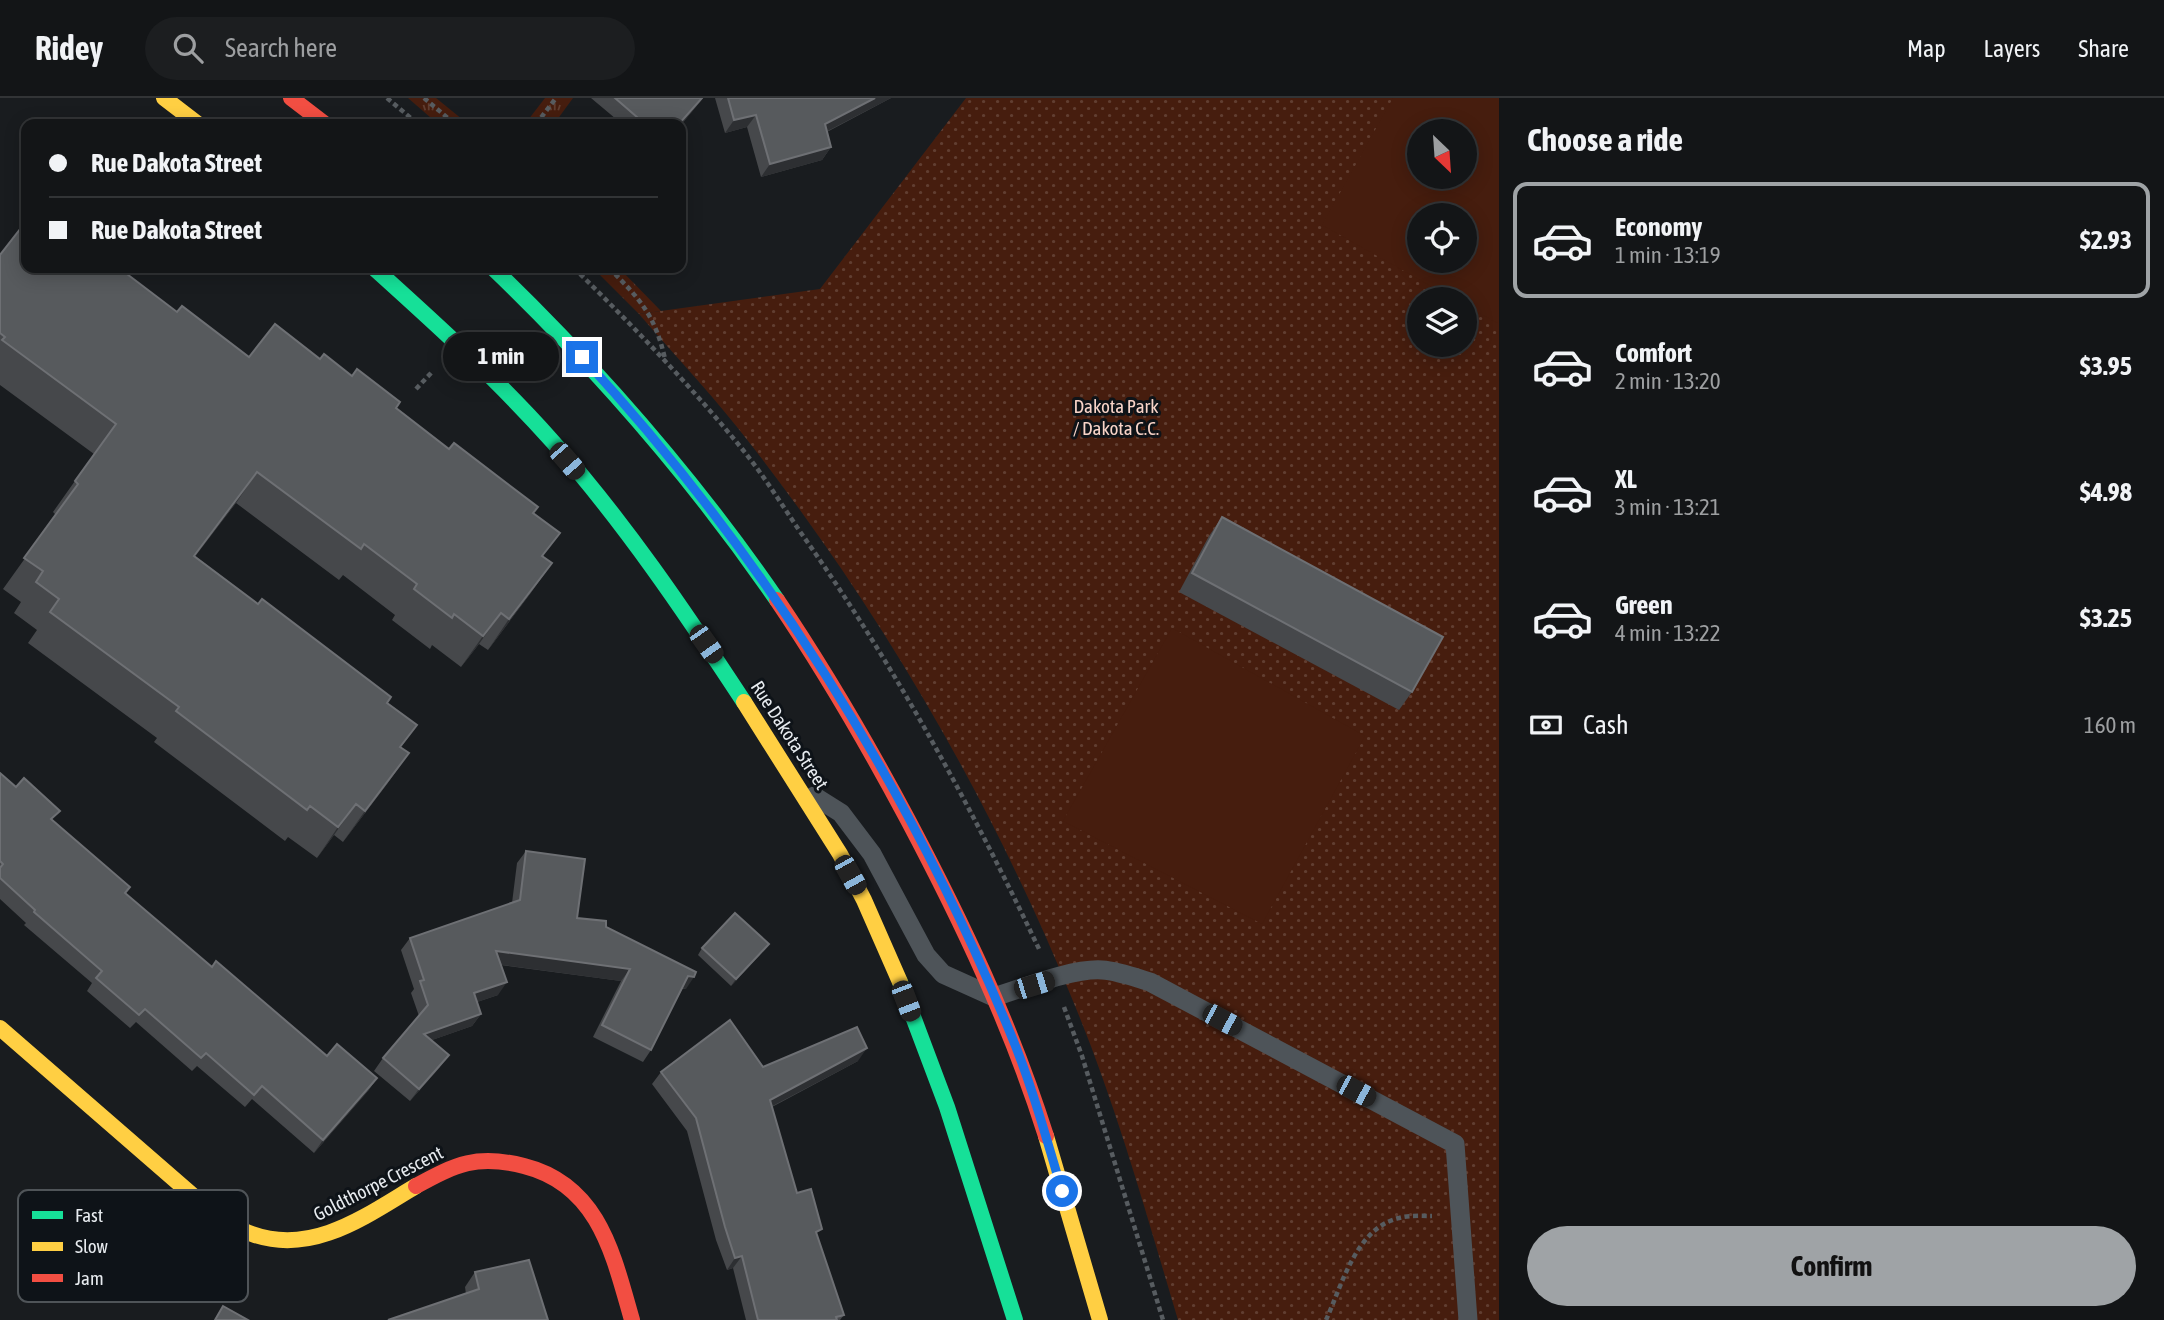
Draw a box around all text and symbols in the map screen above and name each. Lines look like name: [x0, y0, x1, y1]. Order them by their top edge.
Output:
search box: [145, 17, 635, 80]
text: Ridey: [35, 29, 103, 67]
icon: search: [169, 29, 207, 67]
text: Search here: [225, 33, 337, 63]
text: Map: [1907, 35, 1946, 62]
text: Layers: [1984, 35, 2040, 62]
text: Share: [2078, 35, 2129, 62]
north arrow: [1407, 119, 1477, 189]
map controls: [1407, 119, 1477, 357]
text: Choose a ride: [1527, 121, 1683, 158]
text: Rue Dakota Street: [91, 148, 262, 178]
button: locate: [1407, 203, 1477, 273]
icon: car: [1531, 209, 1594, 272]
text: Economy: [1615, 212, 1702, 242]
text: Rue Dakota Street: [91, 215, 262, 245]
text: $2.93: [2080, 225, 2132, 255]
text: 1 min · 13:19: [1615, 242, 1721, 268]
button: layers: [1407, 287, 1477, 357]
callout: 1 min: [442, 332, 558, 382]
icon: car: [1531, 335, 1594, 398]
text: Comfort: [1615, 338, 1692, 368]
route end: [566, 341, 598, 373]
text: 1 min: [478, 343, 524, 369]
text: $3.95: [2080, 351, 2132, 381]
text: 2 min · 13:20: [1615, 368, 1721, 394]
park label: Dakota Park / Dakota C.C.: [1073, 395, 1159, 439]
car: [546, 438, 589, 484]
icon: car: [1531, 461, 1594, 524]
text: XL: [1615, 464, 1637, 494]
text: $4.98: [2080, 477, 2132, 507]
text: 3 min · 13:21: [1615, 494, 1721, 520]
icon: car: [1531, 587, 1594, 650]
text: Green: [1615, 590, 1673, 620]
text: $3.25: [2080, 603, 2132, 633]
text: 4 min · 13:22: [1615, 620, 1721, 646]
car: [686, 621, 727, 667]
street label: Rue Dakota Street: [747, 677, 833, 793]
icon: cash: [1527, 706, 1565, 744]
text: Cash: [1583, 710, 1629, 740]
text: 160 m: [2084, 712, 2136, 738]
car: [831, 852, 870, 898]
car: [1011, 969, 1058, 1001]
car: [889, 978, 924, 1024]
car: [1199, 1001, 1246, 1039]
car: [1333, 1072, 1380, 1110]
street label: Goldthorpe Crescent: [310, 1141, 446, 1225]
route start: [1046, 1175, 1078, 1207]
legend: [18, 1190, 248, 1302]
text: Fast: [75, 1204, 103, 1226]
button: Confirm: [1527, 1226, 2136, 1306]
text: Slow: [75, 1235, 109, 1257]
text: Jam: [75, 1267, 104, 1289]

